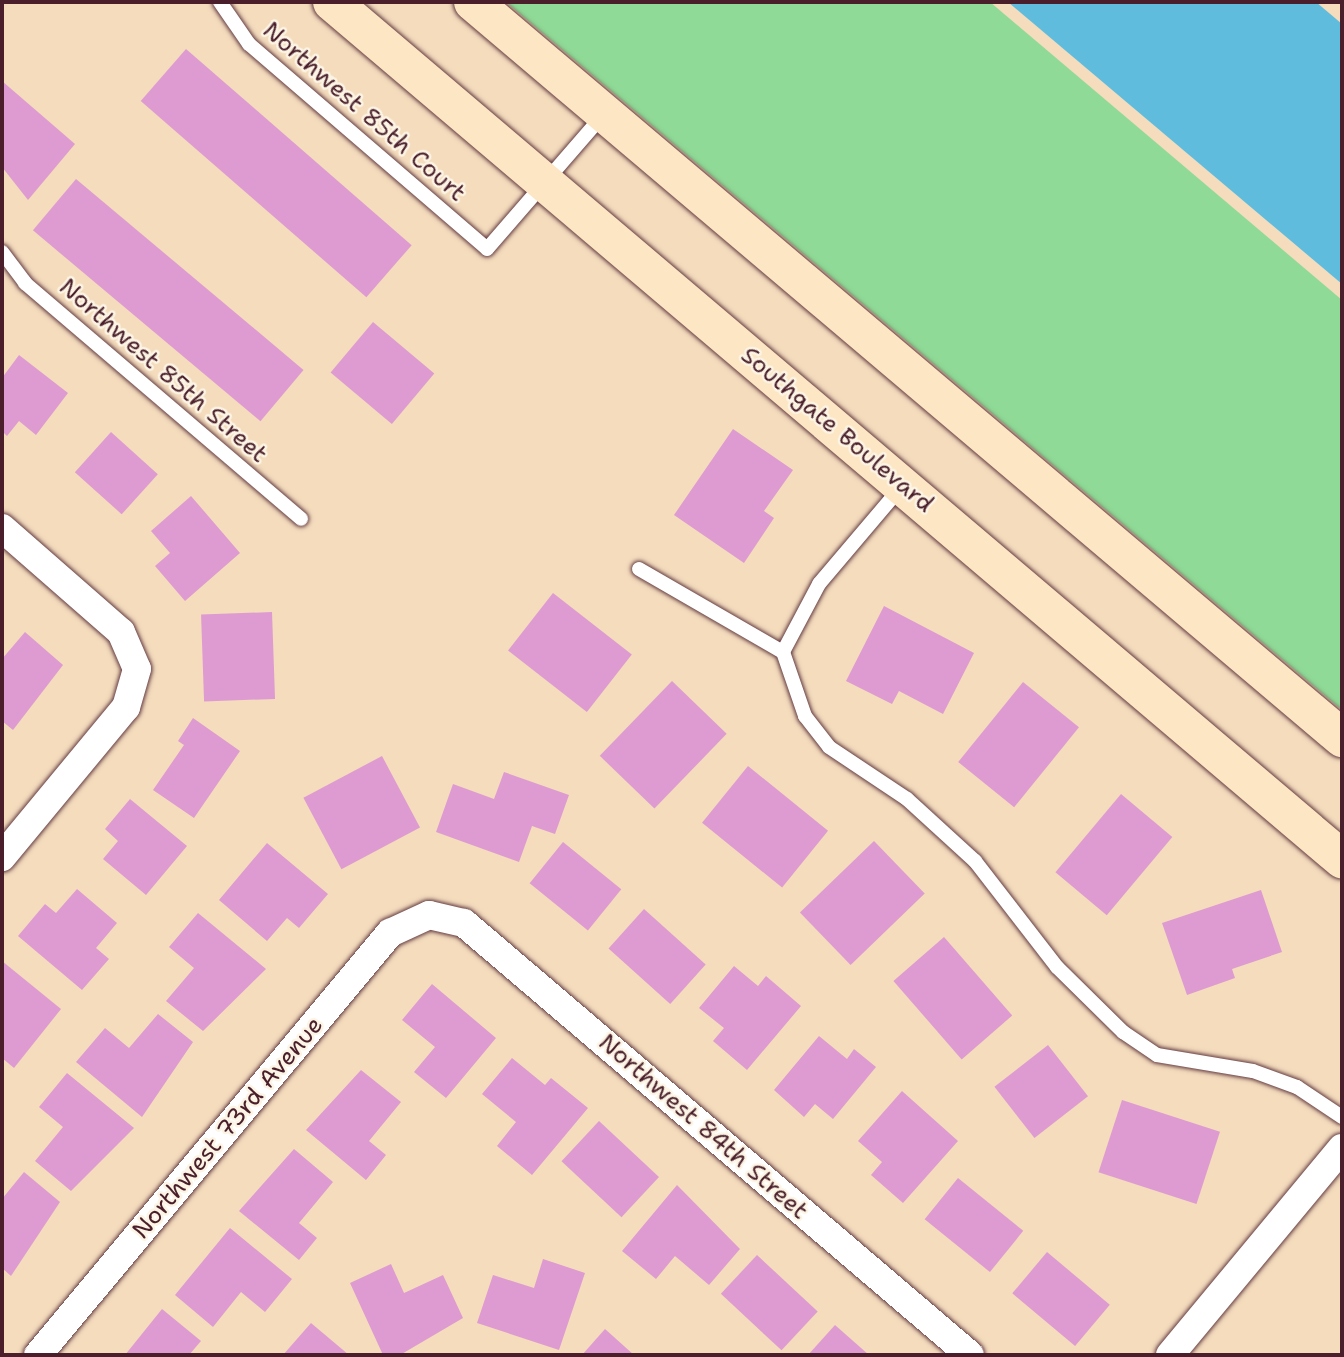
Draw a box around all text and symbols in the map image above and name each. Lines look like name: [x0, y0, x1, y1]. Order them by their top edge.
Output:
street label: Northwest 85th Court: [257, 16, 471, 208]
street label: Northwest 85th Street: [53, 273, 273, 469]
street label: Southgate Boulevard: [735, 341, 939, 519]
street label: Northwest 73rd Avenue: [127, 1011, 329, 1245]
street label: Northwest 84th Street: [593, 1028, 813, 1226]

